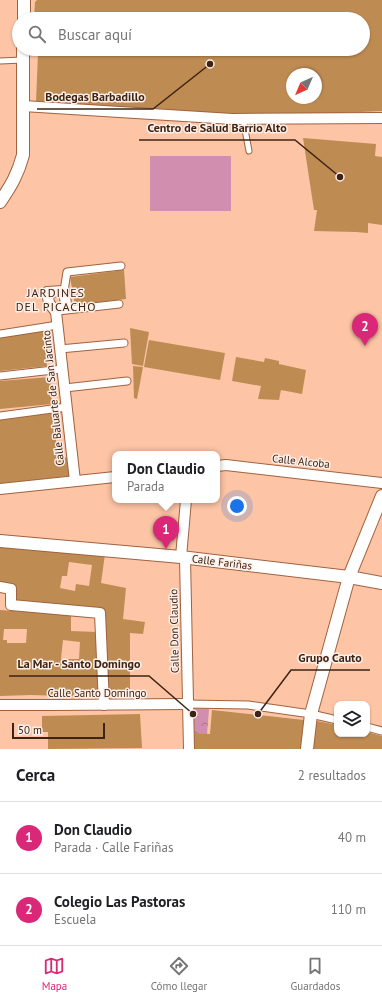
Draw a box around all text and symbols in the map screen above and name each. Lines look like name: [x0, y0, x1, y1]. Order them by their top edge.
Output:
search box: [12, 12, 370, 56]
icon: search: [26, 23, 48, 45]
text: Buscar aquí: [58, 25, 132, 44]
north arrow: [286, 68, 322, 104]
callout: Bodegas Barbadillo: [37, 85, 153, 109]
text: Bodegas Barbadillo: [45, 89, 145, 104]
callout: Centro de Salud Barrio Alto: [139, 116, 295, 140]
text: Centro de Salud Barrio Alto: [147, 120, 287, 135]
district label: JARDINES DEL PICACHO: [16, 285, 96, 314]
pin: 2: [352, 313, 378, 346]
street label: Calle Baluarte de San Jacinto: [39, 330, 67, 466]
popup: [112, 451, 220, 503]
street label: Calle Alcoba: [272, 451, 330, 471]
text: Don Claudio: [127, 459, 205, 478]
text: Parada: [127, 478, 165, 495]
your location: [227, 496, 247, 516]
pin: 1: [153, 516, 179, 549]
street label: Calle Fariñas: [191, 551, 253, 573]
street label: Calle Don Claudio: [166, 589, 182, 673]
callout: Grupo Cauto: [291, 646, 370, 670]
text: Grupo Cauto: [298, 650, 362, 665]
callout: La Mar - Santo Domingo: [9, 652, 149, 676]
text: La Mar - Santo Domingo: [18, 656, 141, 671]
street label: Calle Santo Domingo: [47, 686, 147, 700]
map controls: [334, 701, 370, 737]
button: layers: [334, 701, 370, 737]
scale bar: [12, 721, 105, 740]
text: 50 m: [18, 723, 42, 737]
text: Cerca: [16, 764, 55, 786]
text: 2 resultados: [298, 767, 366, 784]
text: Don Claudio: [54, 820, 132, 839]
text: 1: [25, 829, 33, 846]
text: 40 m: [338, 829, 366, 846]
text: Parada · Calle Fariñas: [54, 839, 173, 856]
text: Colegio Las Pastoras: [54, 892, 185, 911]
text: 2: [25, 901, 33, 918]
text: 110 m: [331, 901, 366, 918]
text: Escuela: [54, 911, 96, 928]
tab: Mapa: [42, 955, 67, 993]
tab: Cómo llegar: [151, 955, 207, 993]
tab: Guardados: [291, 955, 340, 993]

